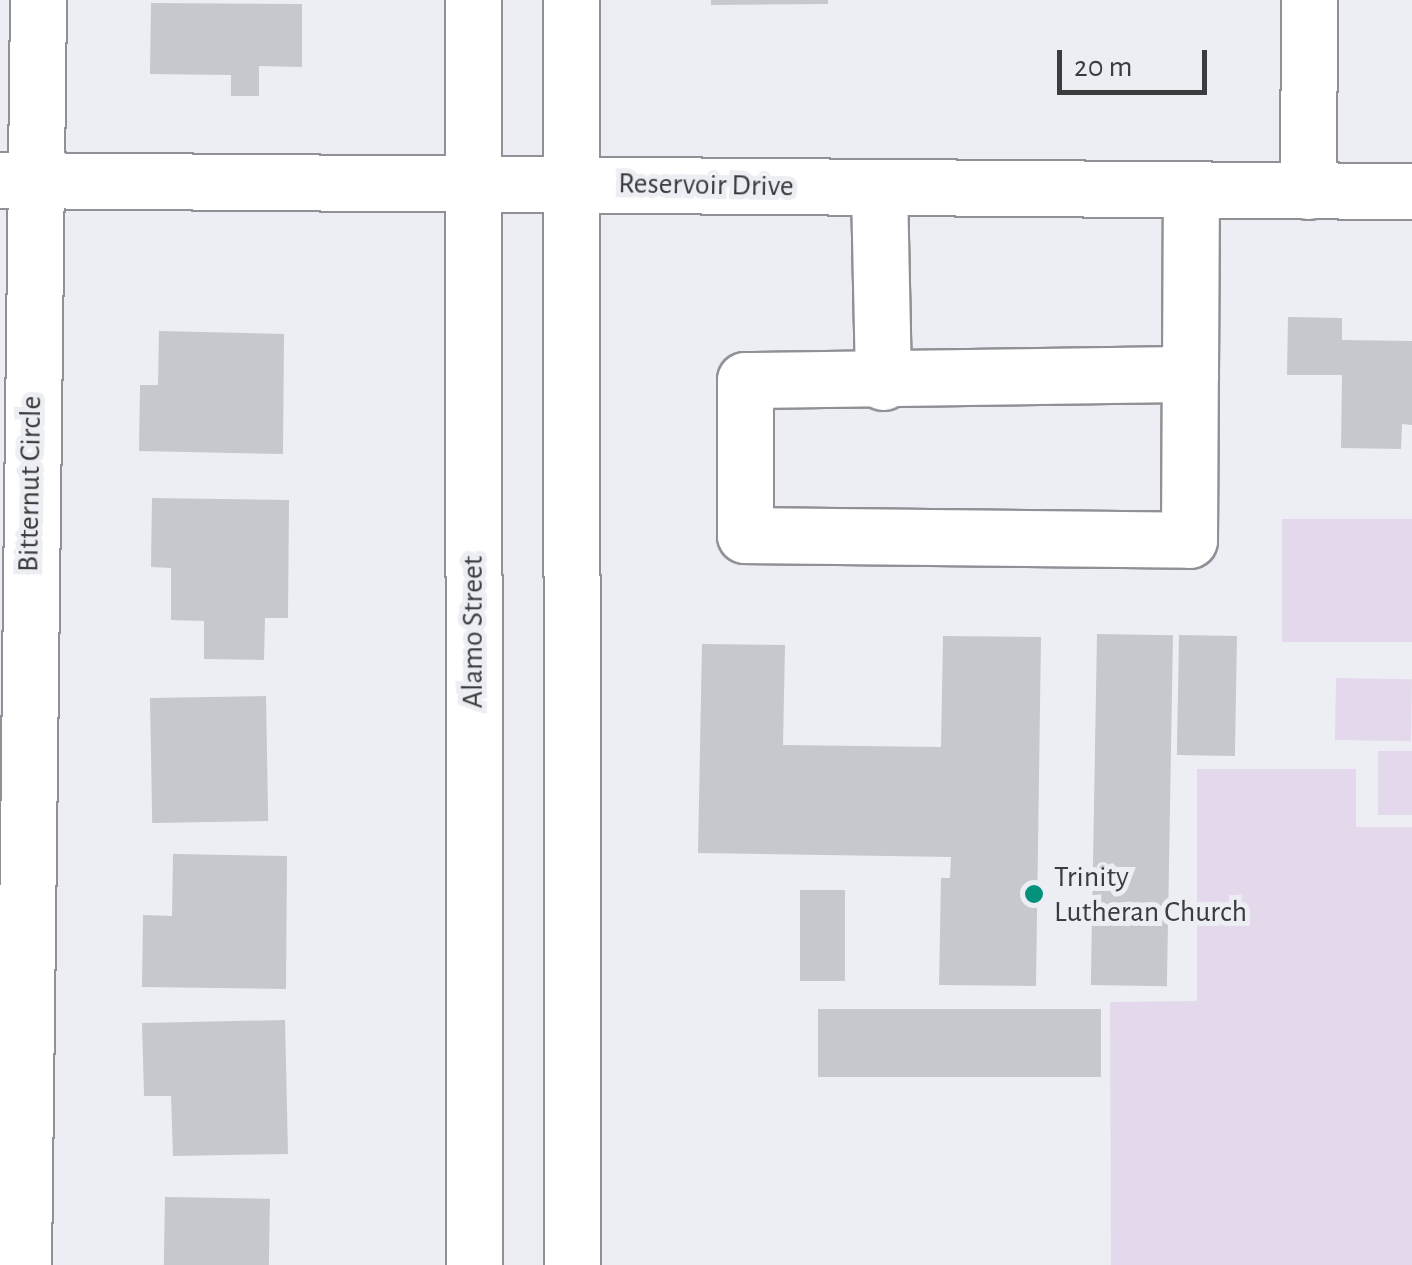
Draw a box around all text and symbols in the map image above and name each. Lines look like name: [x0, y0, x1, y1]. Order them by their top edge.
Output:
scale bar: [1062, 30, 1212, 92]
text: 20 m: [1074, 52, 1132, 82]
street label: Reservoir Drive: [618, 165, 794, 205]
street label: Bitternut Circle: [10, 396, 50, 572]
street label: Alamo Street: [455, 556, 491, 708]
place label: Trinity Lutheran Church: [1054, 859, 1247, 930]
marker: Trinity Lutheran Church: [1023, 883, 1045, 905]

